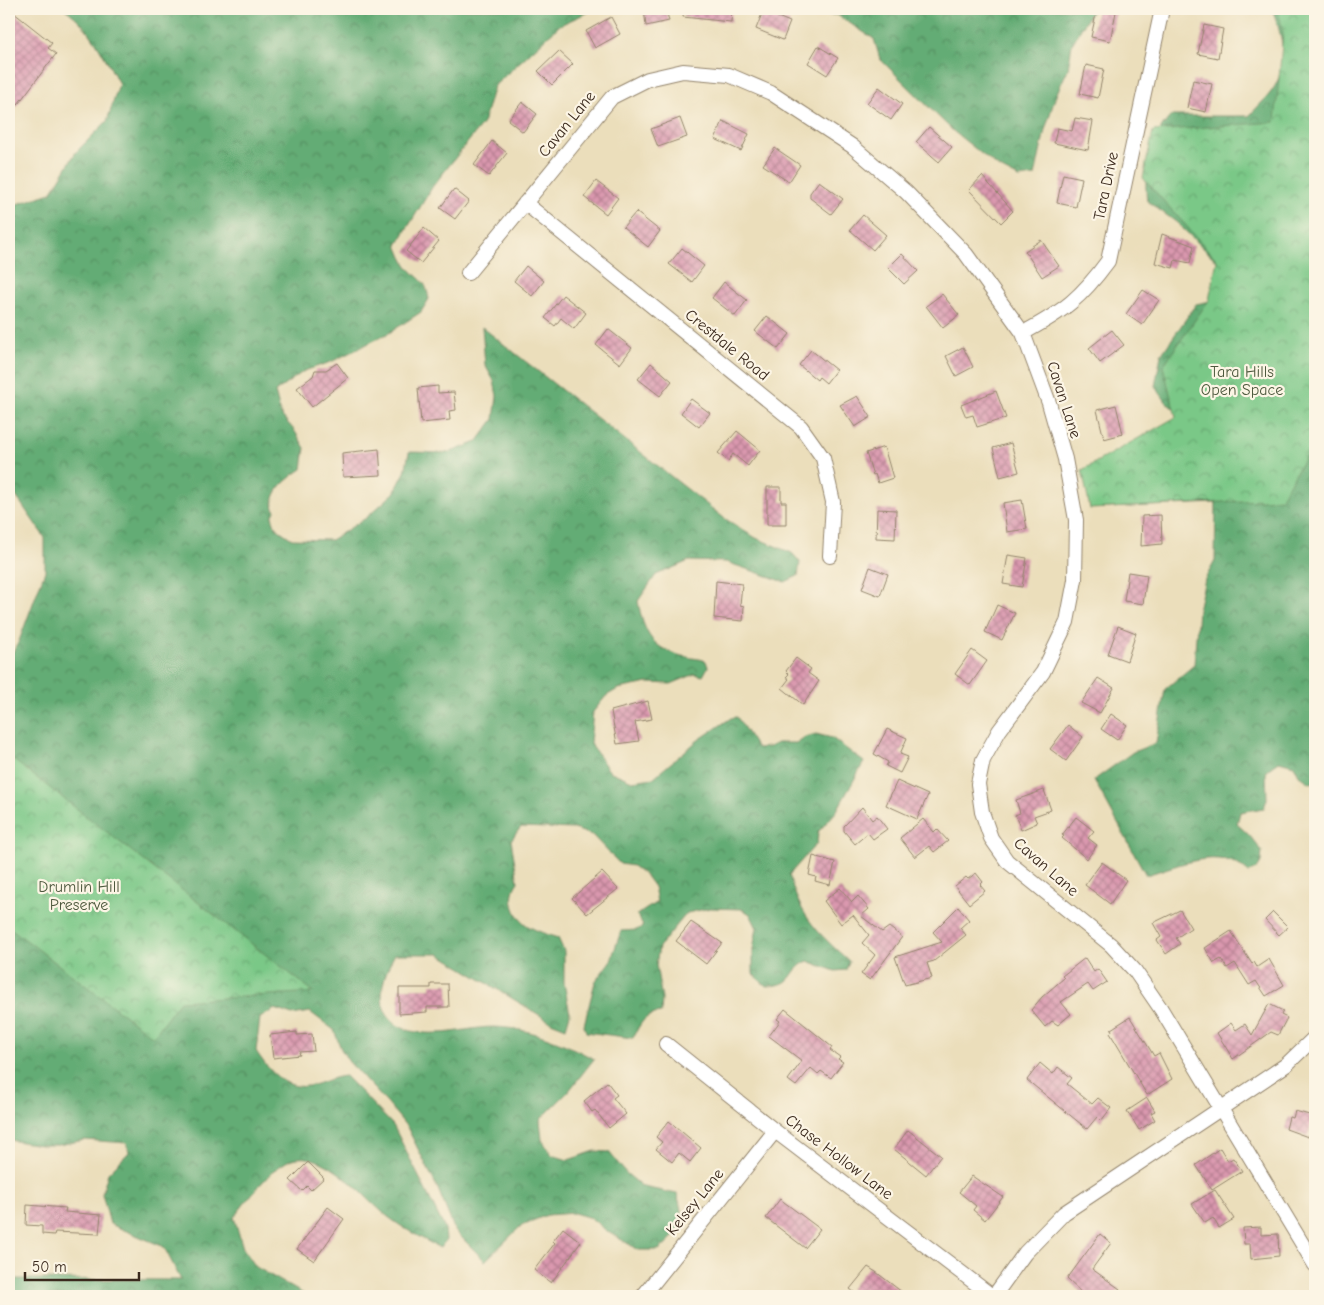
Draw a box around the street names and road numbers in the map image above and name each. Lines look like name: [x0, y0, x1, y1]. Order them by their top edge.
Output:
street label: Cavan Lane: [535, 87, 599, 161]
street label: Tara Drive: [1090, 150, 1122, 222]
street label: Crestdale Road: [681, 306, 773, 384]
street label: Cavan Lane: [1043, 359, 1085, 441]
street label: Cavan Lane: [1010, 834, 1082, 900]
street label: Chase Hollow Lane: [782, 1111, 896, 1203]
street label: Kelsey Lane: [663, 1165, 727, 1239]

